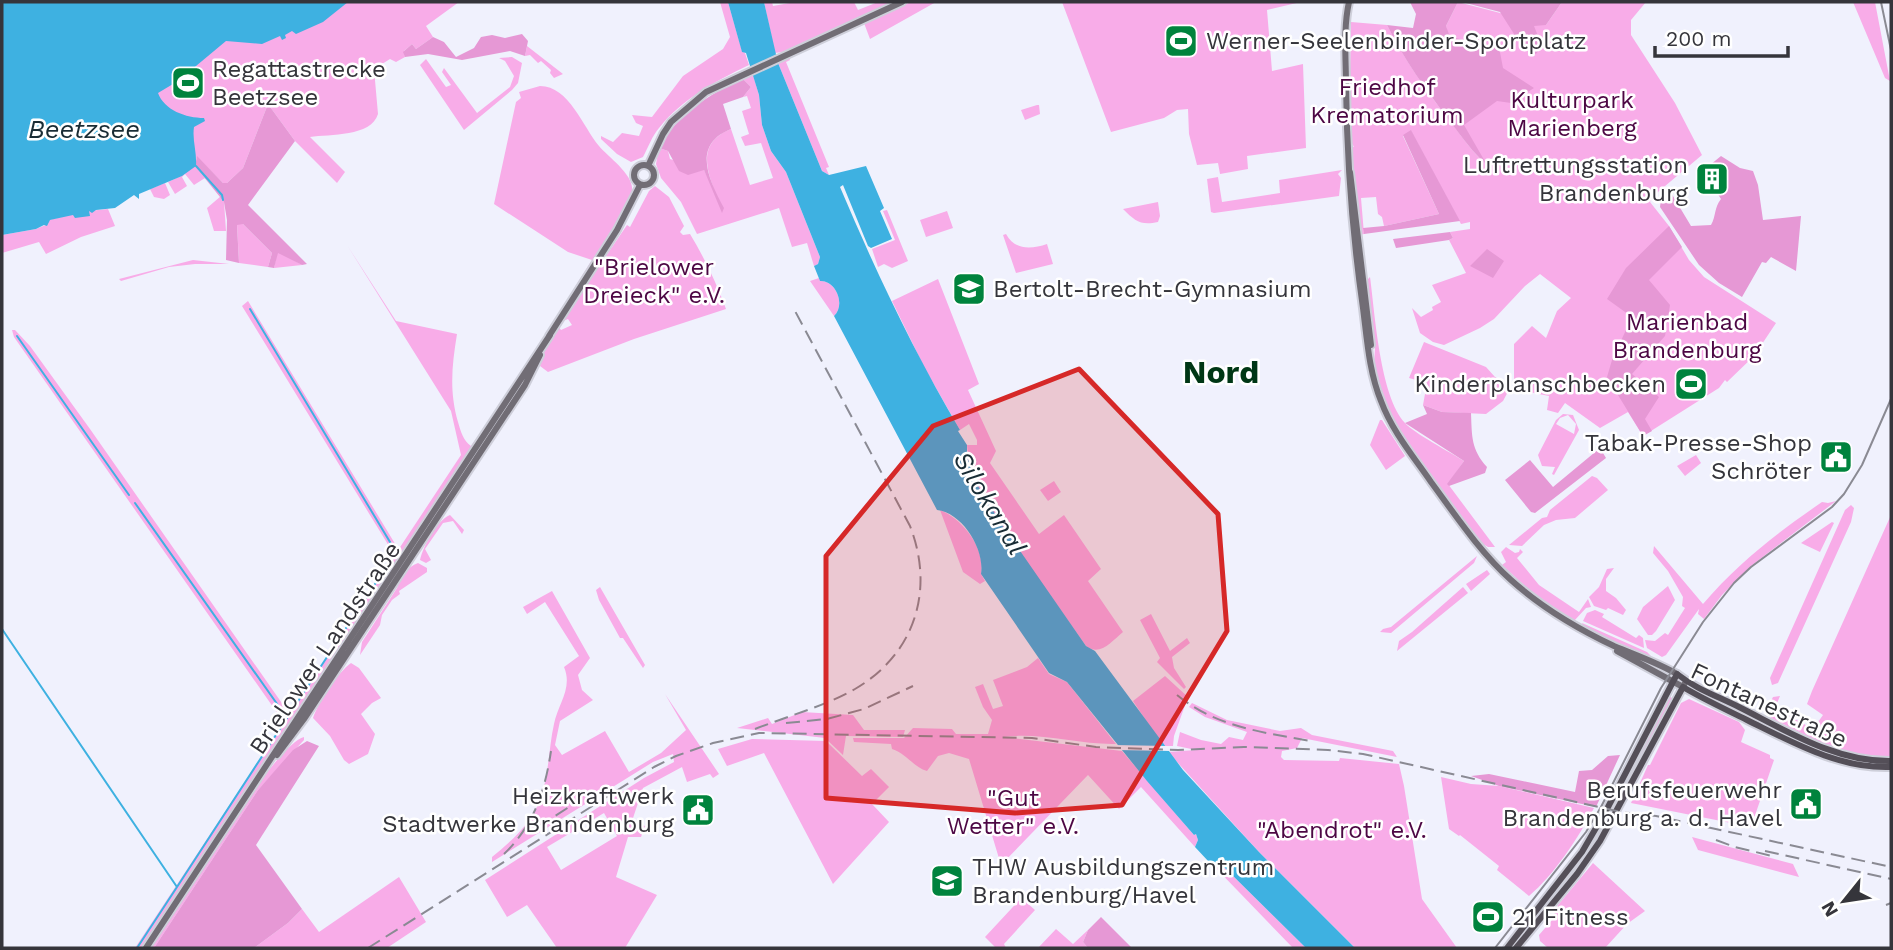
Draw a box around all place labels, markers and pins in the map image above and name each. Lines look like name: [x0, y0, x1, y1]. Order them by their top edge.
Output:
sports icon: Werner-Seelenbinder-Sportplatz: [1162, 22, 1200, 60]
place label: Werner-Seelenbinder-Sportplatz: [1206, 27, 1587, 55]
place label: Regattastrecke Beetzsee: [212, 55, 386, 111]
sports icon: Regattastrecke Beetzsee: [169, 64, 207, 102]
place label: Luftrettungsstation Brandenburg: [1463, 151, 1688, 207]
building icon: Luftrettungsstation Brandenburg: [1693, 160, 1731, 198]
school or university icon: Bertolt-Brecht-Gymnasium: [950, 270, 988, 308]
place label: Bertolt-Brecht-Gymnasium: [993, 275, 1312, 303]
sports icon: Kinderplanschbecken: [1672, 365, 1710, 403]
place label: Kinderplanschbecken: [1414, 370, 1666, 398]
place label: Tabak-Presse-Shop Schröter: [1585, 429, 1812, 485]
public building icon: Tabak-Presse-Shop Schröter: [1817, 438, 1855, 476]
place label: Berufsfeuerwehr Brandenburg a. d. Havel: [1503, 776, 1783, 832]
place label: Heizkraftwerk Stadtwerke Brandenburg: [382, 782, 674, 838]
public building icon: Berufsfeuerwehr Brandenburg a. d. Havel: [1787, 785, 1825, 823]
public building icon: Heizkraftwerk Stadtwerke Brandenburg: [679, 791, 717, 829]
place label: THW Ausbildungszentrum Brandenburg/Havel: [972, 853, 1275, 909]
school or university icon: THW Ausbildungszentrum Brandenburg/Havel: [928, 862, 966, 900]
sports icon: 21 Fitness: [1469, 898, 1507, 936]
place label: 21 Fitness: [1512, 903, 1629, 931]

